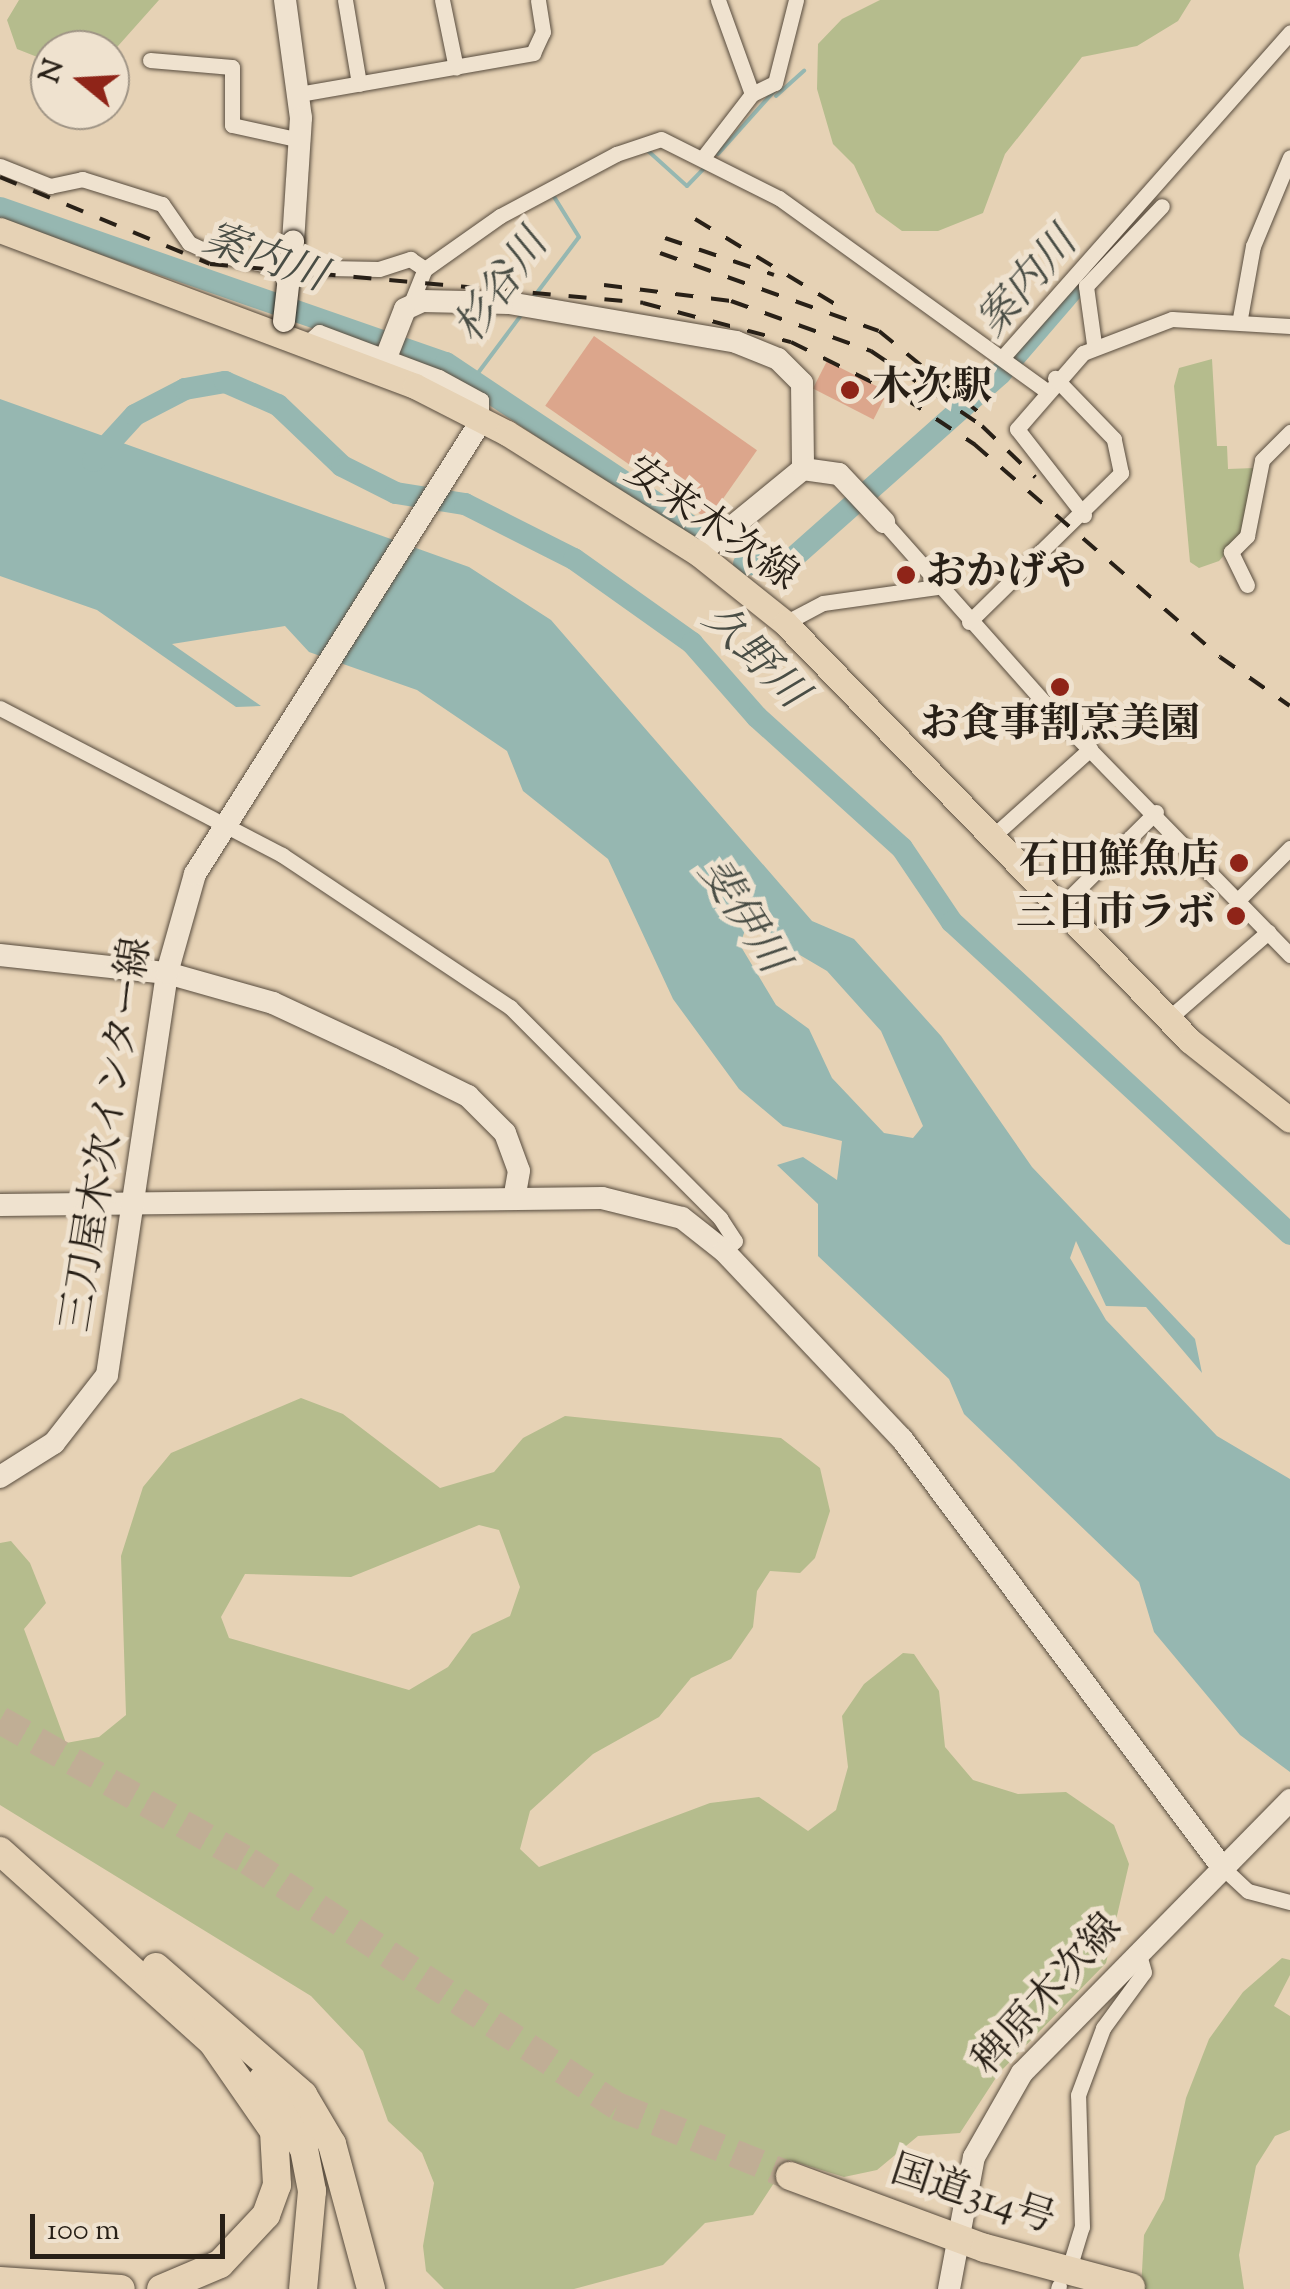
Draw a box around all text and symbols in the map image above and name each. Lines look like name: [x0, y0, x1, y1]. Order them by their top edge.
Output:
north arrow: [30, 30, 130, 130]
text: N: [31, 55, 76, 88]
water label: 案内川: [196, 216, 332, 304]
water label: 案内川: [969, 220, 1089, 348]
water label: 杉谷川: [446, 222, 560, 354]
place label: 木次駅: [872, 366, 992, 414]
marker: 木次駅: [837, 377, 863, 403]
street label: 安来木次線: [614, 449, 806, 603]
place label: おかげや: [926, 551, 1086, 599]
marker: おかげや: [895, 564, 917, 586]
water label: 久野川: [691, 596, 815, 720]
marker: お食事割烹美園: [1049, 676, 1071, 698]
place label: お食事割烹美園: [920, 703, 1200, 751]
place label: 石田鮮魚店: [1019, 839, 1219, 887]
water label: 斐伊川: [686, 850, 796, 984]
marker: 石田鮮魚店: [1228, 852, 1250, 874]
place label: 三日市ラボ: [1016, 892, 1216, 940]
marker: 三日市ラボ: [1225, 905, 1247, 927]
street label: 三刀屋木次インター線: [54, 934, 164, 1336]
street label: 稗原木次線: [964, 1906, 1134, 2086]
street label: 国道314号: [884, 2148, 1060, 2246]
scale bar: [35, 2194, 230, 2256]
text: 100 m: [47, 2210, 120, 2253]

